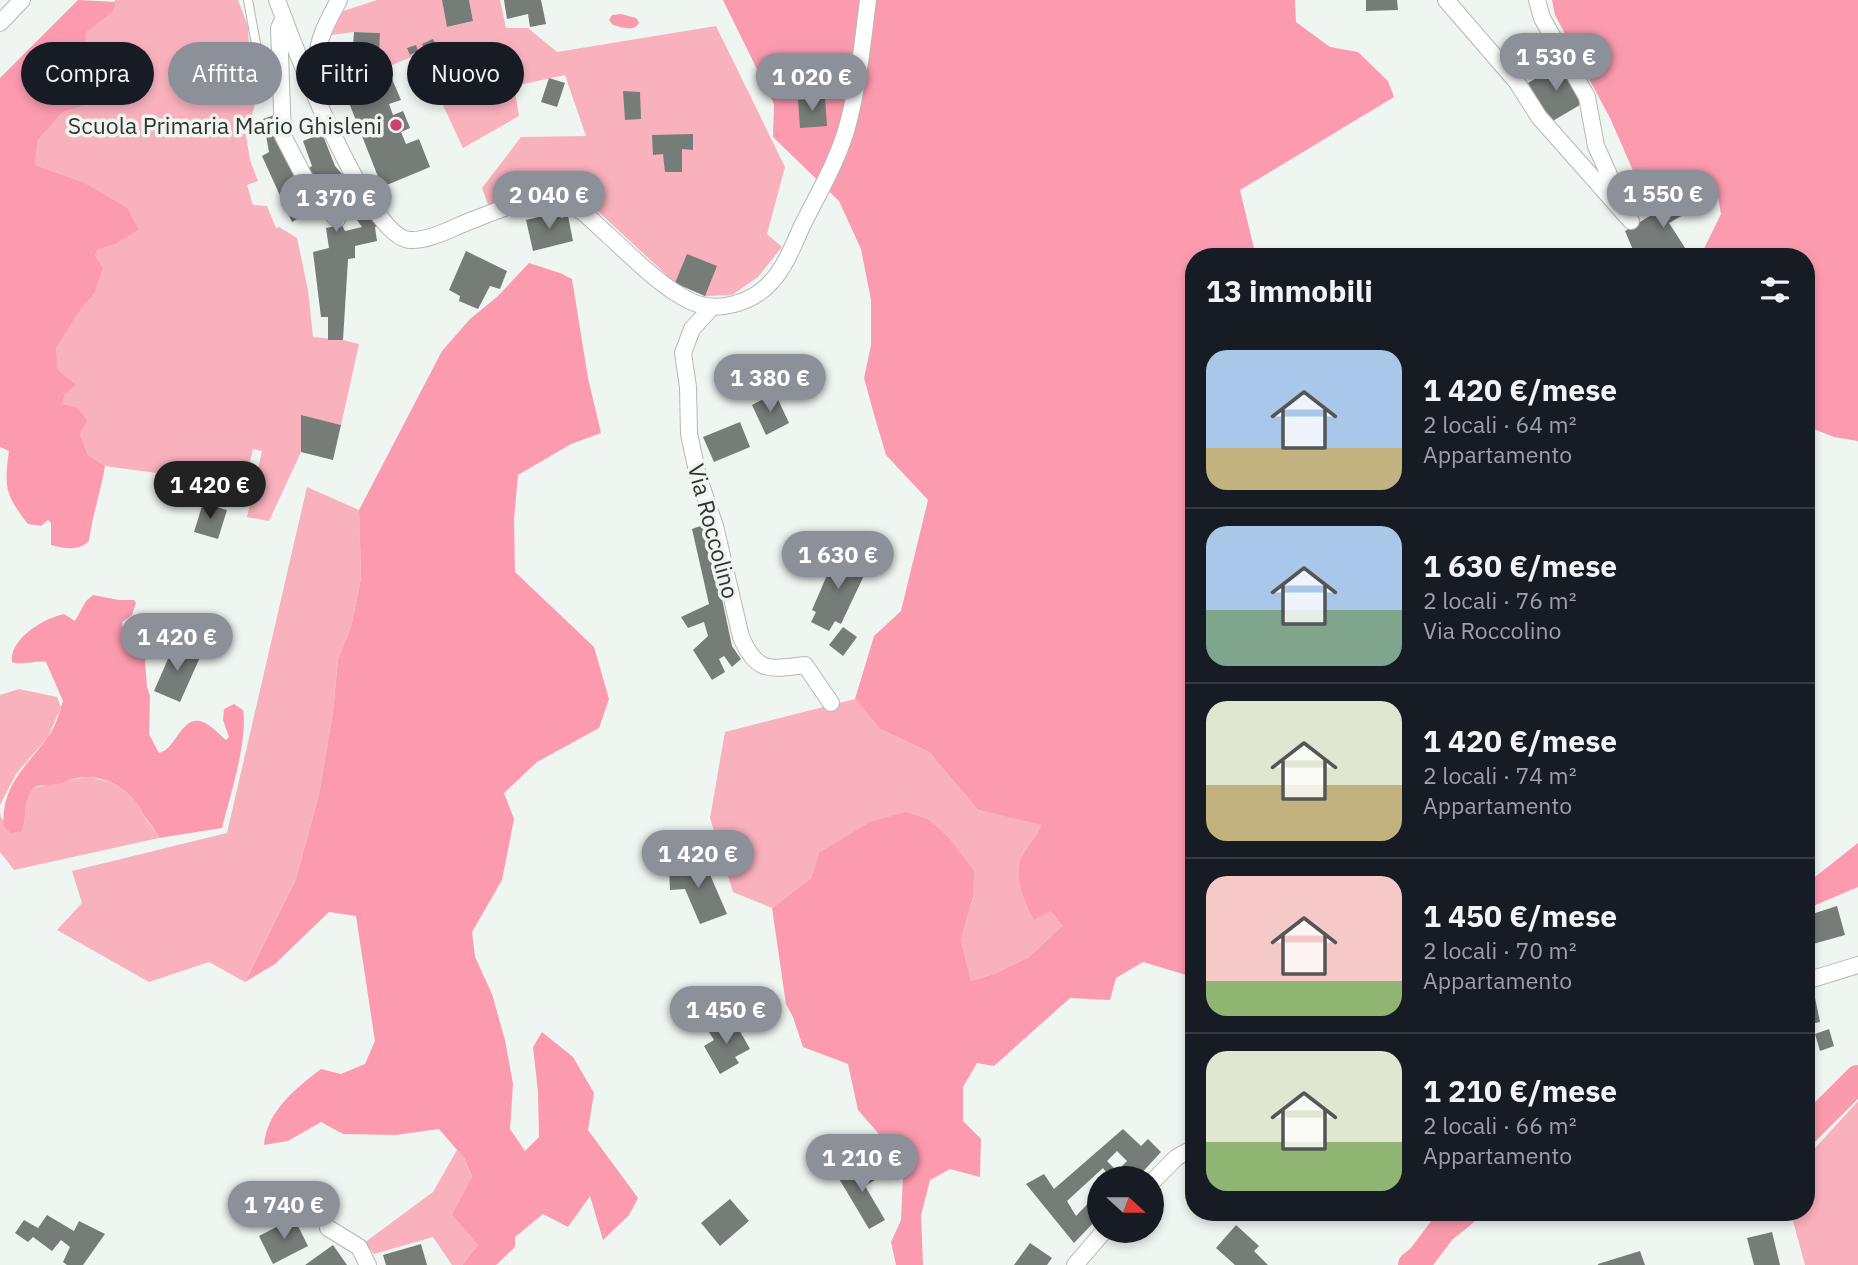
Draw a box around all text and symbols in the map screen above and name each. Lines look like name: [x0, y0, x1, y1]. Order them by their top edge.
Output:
pin: 1 530 €: [1491, 34, 1621, 93]
text: 1 530 €: [1516, 41, 1596, 71]
chip: Compra: [21, 42, 154, 105]
chip: Affitta: [168, 42, 282, 105]
chip: Filtri: [296, 42, 393, 105]
chip: Nuovo: [407, 42, 524, 105]
pin: 1 020 €: [747, 54, 877, 113]
text: 1 020 €: [772, 61, 852, 91]
place label: Scuola Primaria Mario Ghisleni: [68, 110, 382, 140]
marker: Scuola Primaria Mario Ghisleni: [388, 117, 404, 133]
pin: 1 550 €: [1598, 170, 1728, 230]
pin: 2 040 €: [484, 172, 614, 231]
pin: 1 370 €: [271, 174, 401, 234]
text: 1 550 €: [1623, 178, 1703, 208]
text: 2 040 €: [509, 179, 589, 209]
text: 1 370 €: [296, 182, 376, 212]
text: 13 immobili: [1206, 271, 1373, 310]
icon: filters: [1756, 271, 1794, 309]
pin: 1 380 €: [705, 354, 835, 414]
text: 1 380 €: [730, 362, 810, 392]
text: 1 420 €/mese: [1423, 370, 1617, 409]
icon: home: [1262, 378, 1346, 462]
text: 2 locali · 64 m²: [1423, 409, 1577, 439]
text: Appartamento: [1423, 439, 1572, 469]
street label: Via Roccolino: [682, 460, 746, 602]
pin: 1 420 €: [145, 462, 275, 521]
text: 1 420 €: [170, 469, 250, 499]
pin: 1 630 €: [773, 532, 903, 591]
text: 1 630 €: [798, 539, 878, 569]
text: 1 630 €/mese: [1423, 546, 1617, 585]
icon: home: [1262, 554, 1346, 638]
text: 2 locali · 76 m²: [1423, 585, 1577, 615]
pin: 1 420 €: [112, 614, 242, 673]
text: Via Roccolino: [1423, 615, 1561, 645]
text: 1 420 €: [137, 621, 217, 651]
text: 1 420 €/mese: [1423, 721, 1617, 760]
icon: home: [1262, 729, 1346, 813]
text: 2 locali · 74 m²: [1423, 760, 1577, 790]
text: Appartamento: [1423, 790, 1572, 820]
pin: 1 420 €: [633, 830, 763, 890]
text: 1 420 €: [658, 838, 738, 868]
text: 1 450 €/mese: [1423, 896, 1617, 935]
icon: home: [1262, 904, 1346, 988]
text: 2 locali · 70 m²: [1423, 935, 1577, 965]
text: Appartamento: [1423, 965, 1572, 995]
pin: 1 450 €: [661, 986, 791, 1046]
text: 1 450 €: [686, 994, 766, 1024]
text: 1 210 €/mese: [1423, 1071, 1617, 1110]
icon: home: [1262, 1079, 1346, 1163]
text: 2 locali · 66 m²: [1423, 1110, 1577, 1140]
pin: 1 210 €: [797, 1134, 927, 1194]
text: Appartamento: [1423, 1140, 1572, 1170]
text: 1 210 €: [822, 1142, 902, 1172]
north arrow: [1087, 1166, 1164, 1242]
map controls: [1087, 1166, 1164, 1243]
pin: 1 740 €: [219, 1182, 349, 1241]
text: 1 740 €: [244, 1189, 324, 1219]

